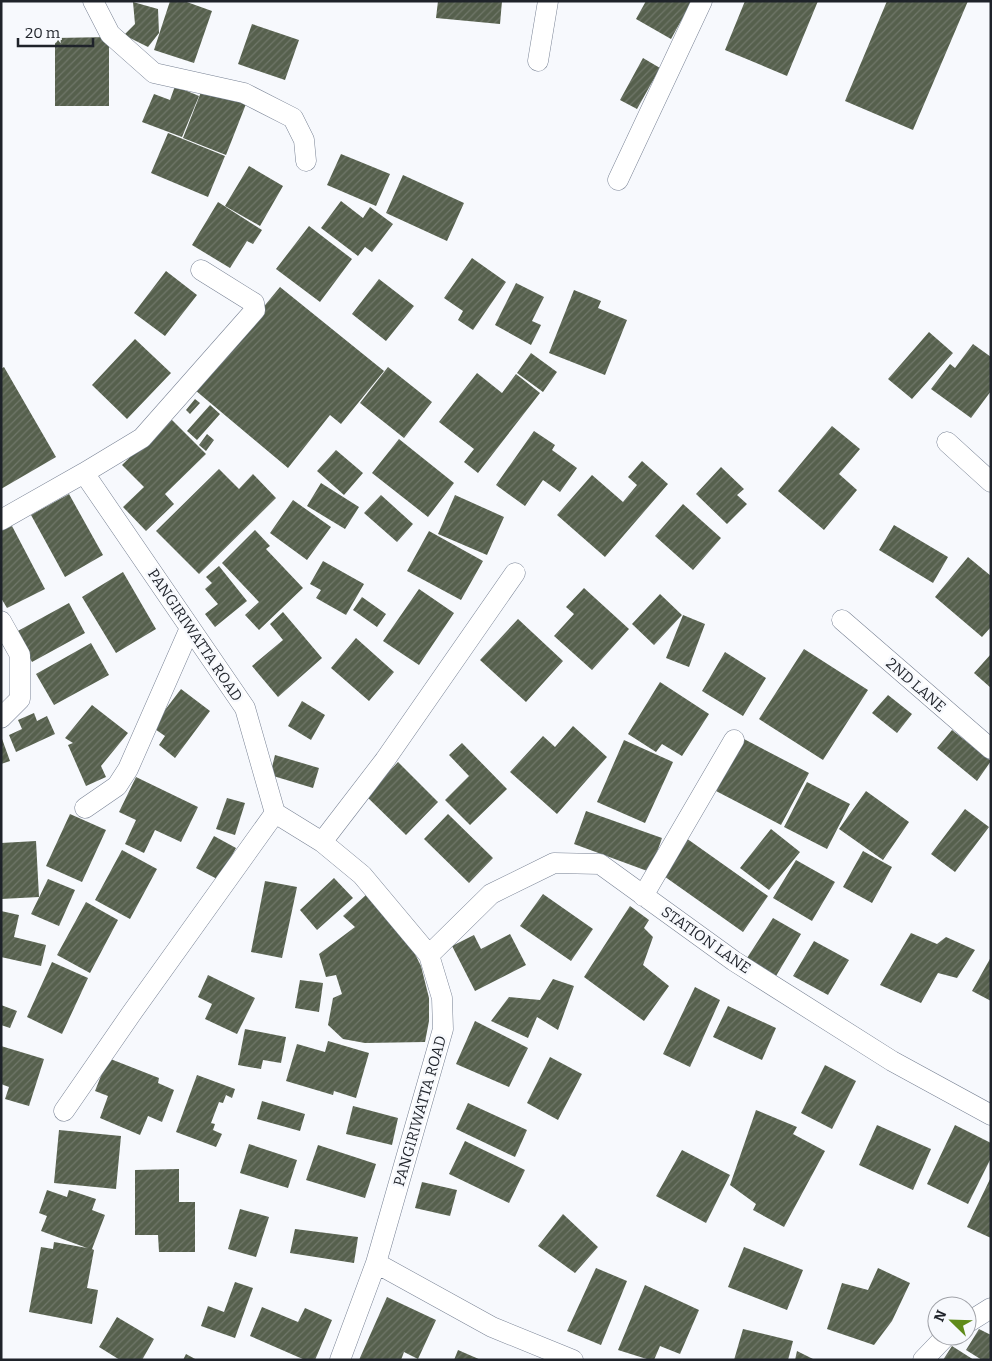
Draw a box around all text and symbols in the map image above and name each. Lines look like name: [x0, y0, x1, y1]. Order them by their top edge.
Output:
scale bar: [18, 15, 92, 47]
text: 20 m: [25, 24, 61, 42]
street label: PANGIRIWATTA ROAD: [144, 565, 246, 705]
street label: 2ND LANE: [882, 654, 950, 716]
street label: STATION LANE: [658, 903, 754, 977]
street label: PANGIRIWATTA ROAD: [390, 1034, 450, 1188]
north arrow: [927, 1296, 977, 1346]
text: N: [931, 1308, 951, 1324]

